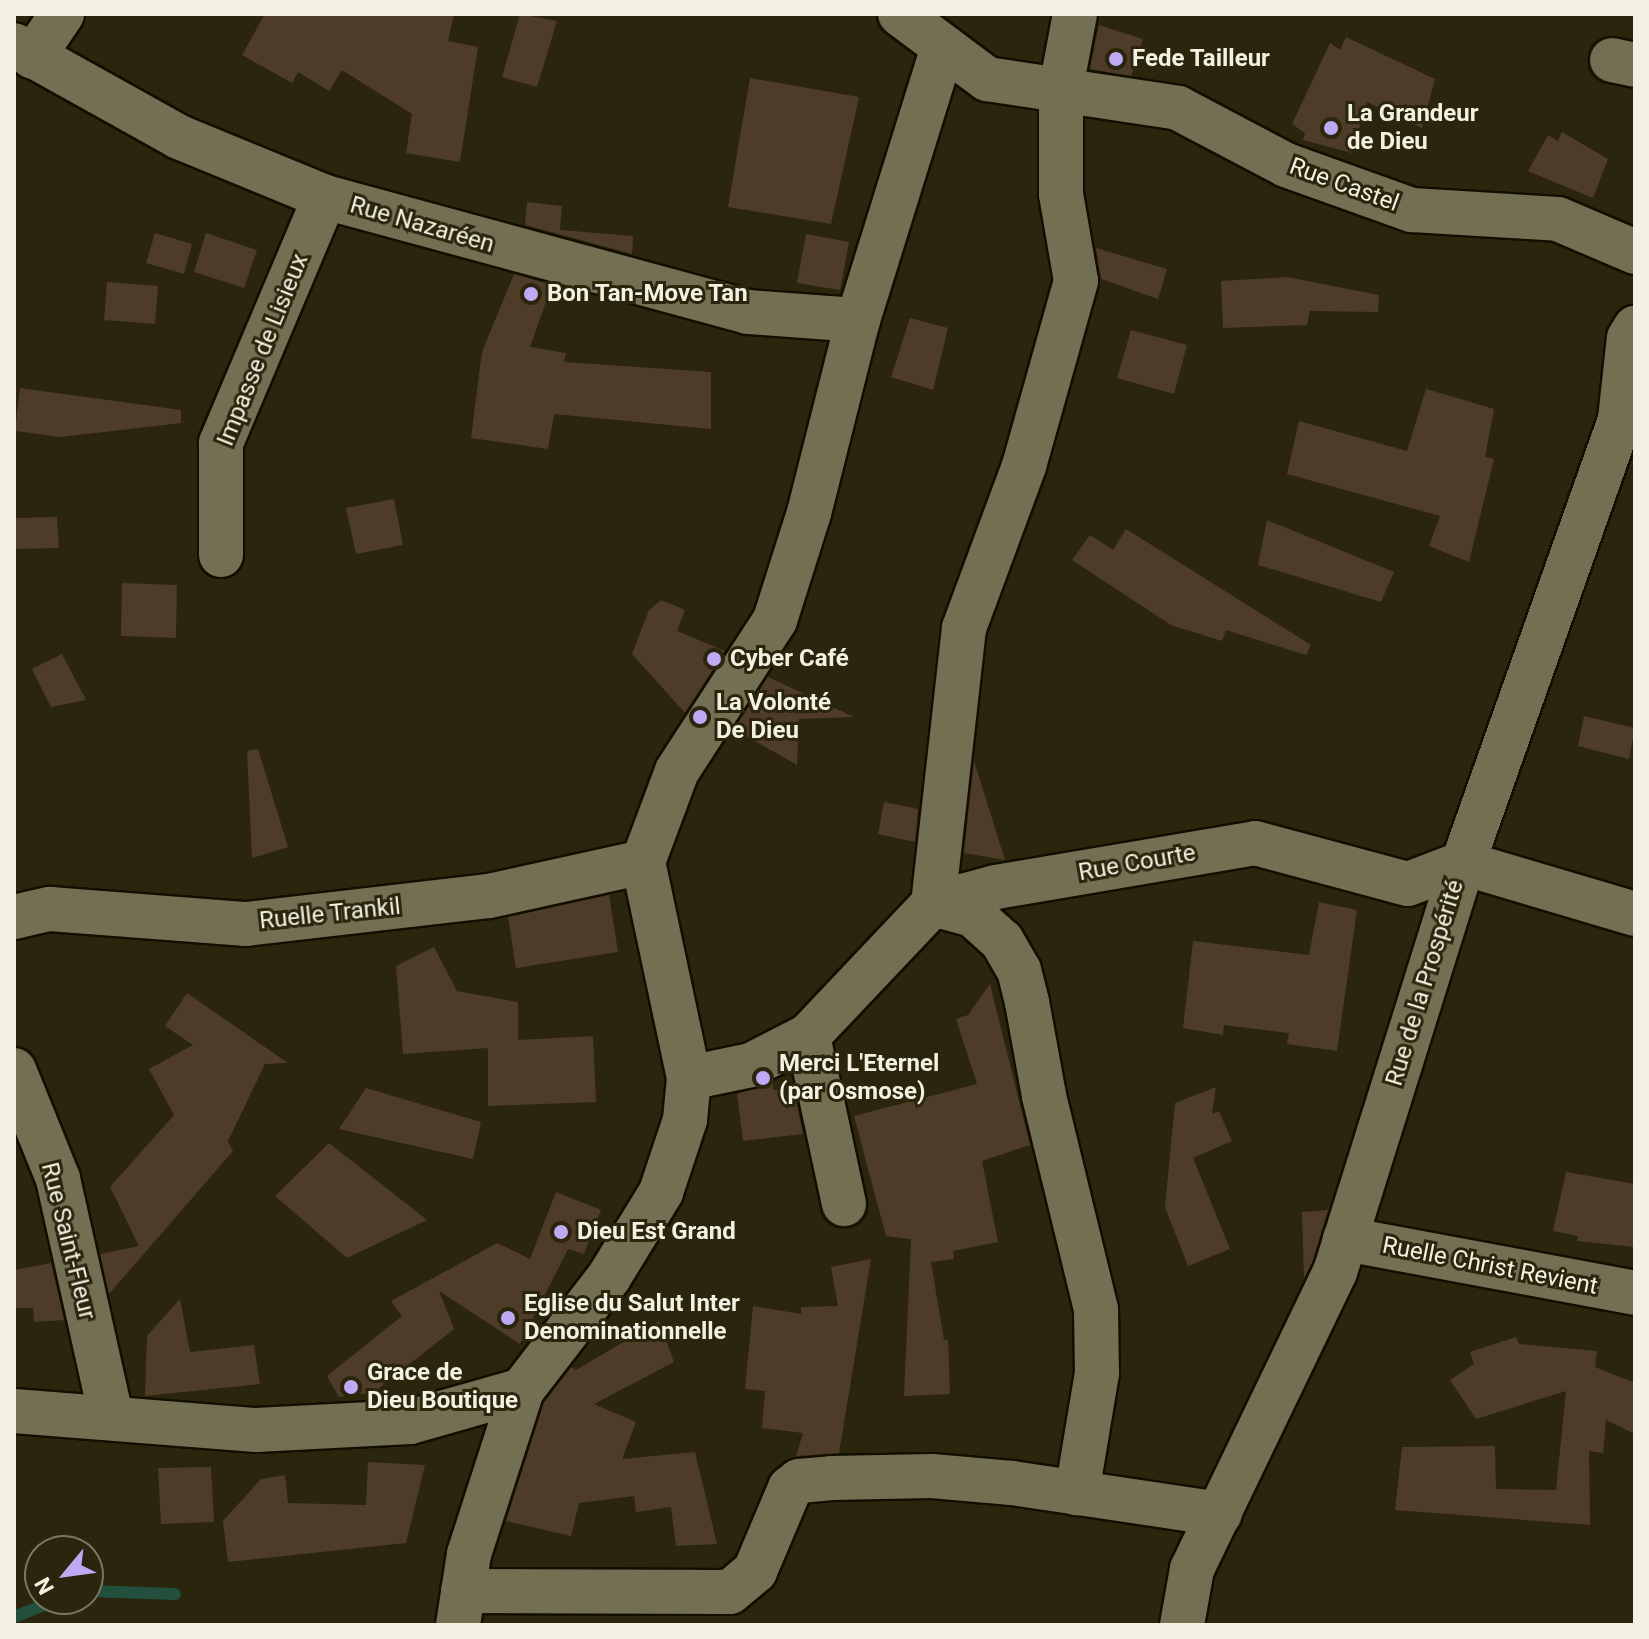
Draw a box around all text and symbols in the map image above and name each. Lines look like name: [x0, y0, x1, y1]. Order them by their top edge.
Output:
place label: Fede Tailleur: [1132, 45, 1271, 73]
marker: Fede Tailleur: [1107, 50, 1125, 68]
place label: La Grandeur de Dieu: [1347, 100, 1479, 156]
marker: La Grandeur de Dieu: [1322, 119, 1340, 137]
street label: Rue Castel: [1285, 152, 1403, 218]
street label: Rue Nazaréen: [347, 191, 497, 259]
street label: Impasse de Lisieux: [211, 250, 315, 450]
place label: Bon Tan-Move Tan: [547, 280, 749, 308]
marker: Bon Tan-Move Tan: [522, 285, 540, 303]
place label: Cyber Café: [730, 645, 849, 673]
marker: Cyber Café: [705, 650, 723, 668]
place label: La Volonté De Dieu: [716, 689, 831, 745]
marker: La Volonté De Dieu: [691, 708, 709, 726]
street label: Rue Courte: [1076, 839, 1198, 887]
street label: Rue de la Prospérité: [1380, 877, 1470, 1089]
street label: Ruelle Trankil: [258, 892, 402, 936]
place label: Merci L'Eternel (par Osmose): [779, 1050, 939, 1106]
marker: Merci L'Eternel (par Osmose): [754, 1069, 772, 1087]
street label: Rue Saint-Fleur: [35, 1160, 101, 1322]
place label: Dieu Est Grand: [577, 1218, 736, 1246]
marker: Dieu Est Grand: [552, 1223, 570, 1241]
street label: Ruelle Christ Revient: [1380, 1231, 1600, 1301]
place label: Eglise du Salut Inter Denominationnelle: [524, 1290, 740, 1346]
marker: Eglise du Salut Inter Denominationnelle: [499, 1309, 517, 1327]
place label: Grace de Dieu Boutique: [367, 1359, 518, 1415]
marker: Grace de Dieu Boutique: [342, 1378, 360, 1396]
north arrow: [24, 1535, 104, 1615]
text: N: [30, 1573, 59, 1599]

